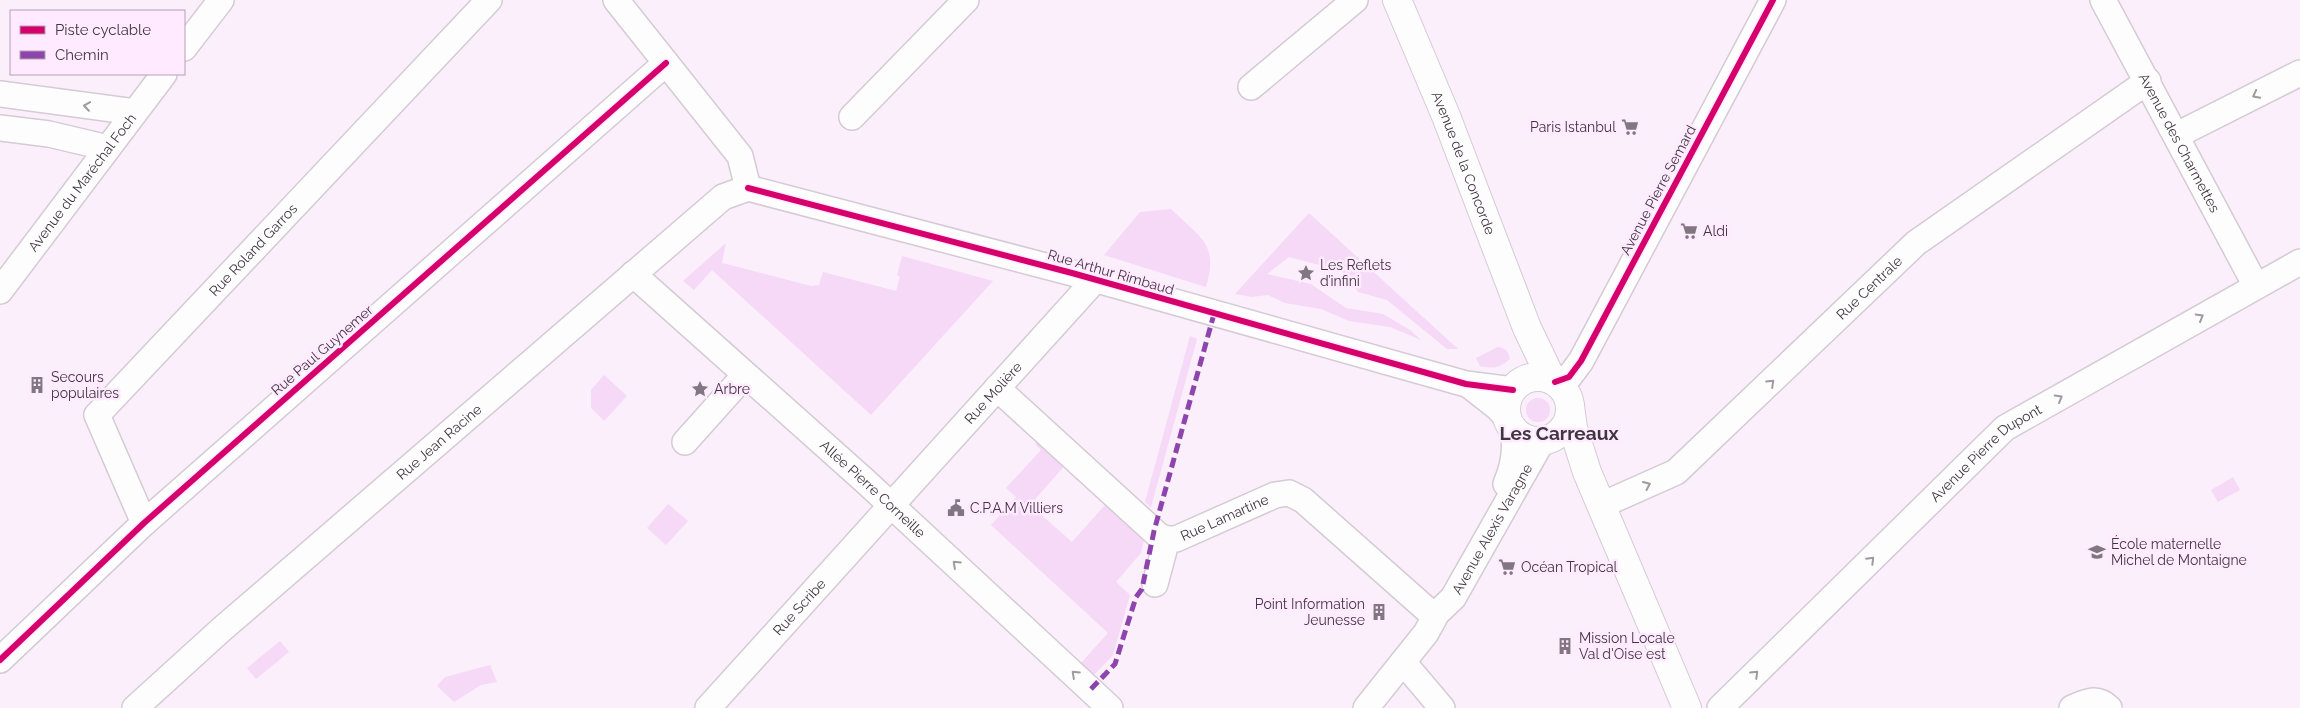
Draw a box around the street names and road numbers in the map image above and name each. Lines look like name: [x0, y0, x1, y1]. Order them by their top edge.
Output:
street label: Avenue des Charmettes: [2136, 70, 2223, 215]
street label: Avenue de la Concorde: [1429, 89, 1498, 237]
street label: Avenue du Maréchal Foch: [25, 110, 139, 255]
street label: Avenue Pierre Semard: [1617, 122, 1699, 258]
street label: Rue Roland Garros: [206, 200, 300, 299]
street label: Rue Arthur Rimbaud: [1046, 246, 1176, 298]
street label: Rue Centrale: [1833, 253, 1905, 323]
street label: Rue Paul Guynemer: [268, 302, 376, 398]
street label: Rue Molière: [961, 359, 1025, 427]
street label: Rue Jean Racine: [393, 401, 485, 483]
street label: Avenue Pierre Dupont: [1927, 401, 2045, 505]
street label: Allée Pierre Corneille: [817, 437, 929, 541]
street label: Avenue Alexis Varagne: [1449, 461, 1535, 597]
street label: Rue Lamartine: [1178, 491, 1271, 544]
street label: Rue Scribe: [770, 576, 829, 639]

